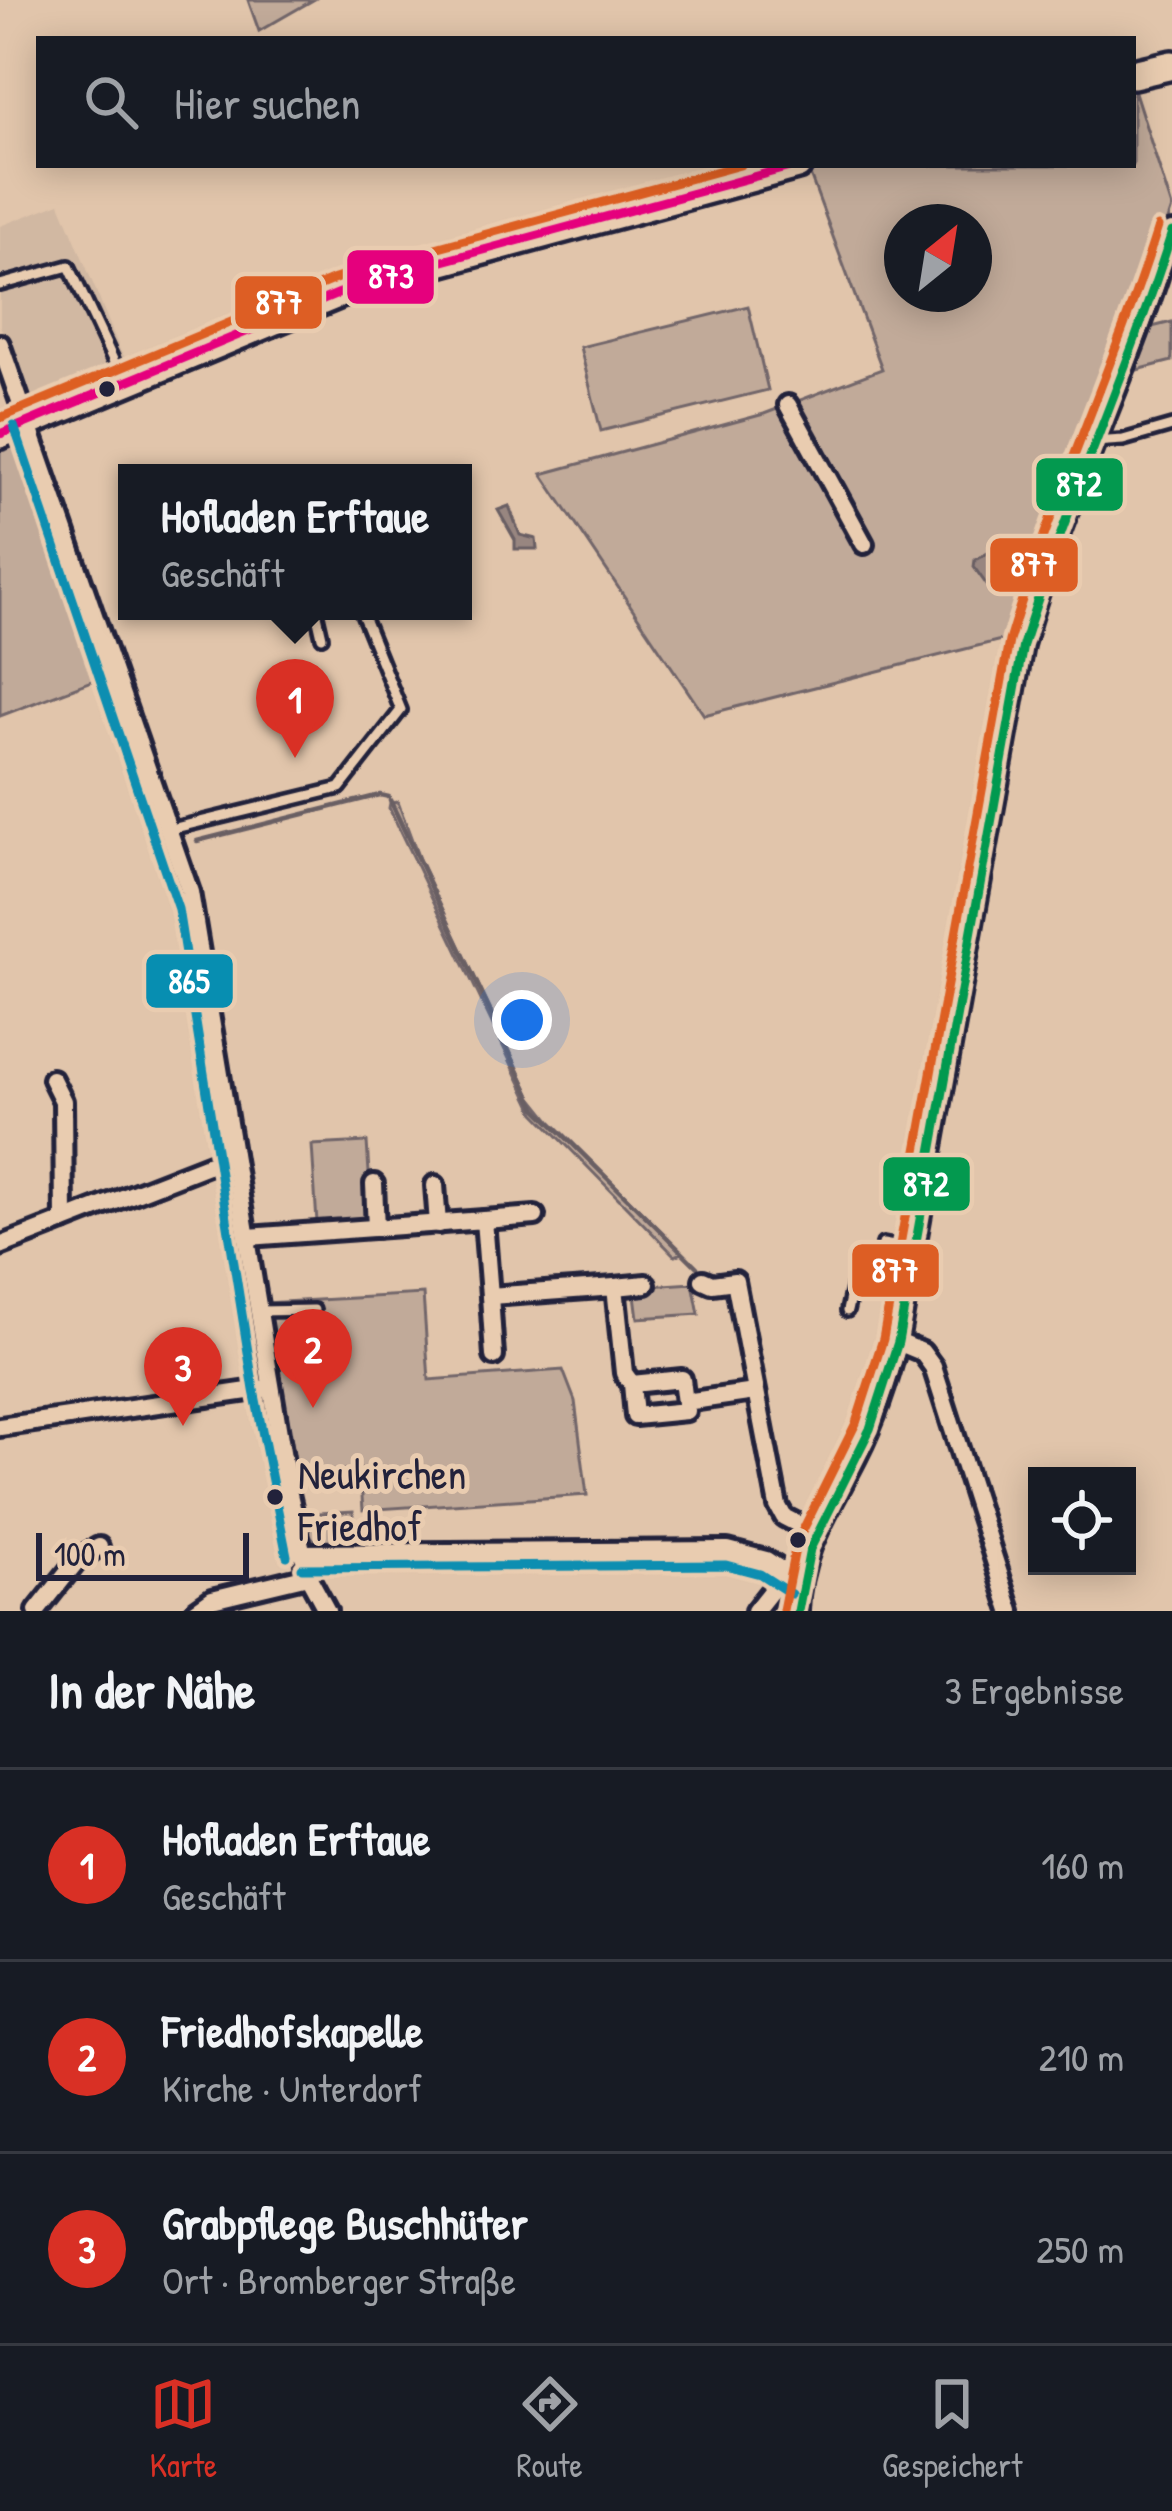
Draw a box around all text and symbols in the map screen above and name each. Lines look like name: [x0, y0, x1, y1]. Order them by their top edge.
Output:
search box: [36, 36, 1136, 168]
icon: search: [78, 69, 144, 135]
text: Hier suchen: [174, 72, 361, 133]
north arrow: [884, 204, 992, 312]
line badge: 873: [345, 248, 436, 306]
text: 873: [368, 254, 414, 298]
line badge: 877: [233, 274, 324, 331]
text: 877: [256, 280, 302, 324]
unlabelled marker: [96, 378, 118, 400]
line badge: 872: [1034, 456, 1125, 513]
text: 872: [1056, 462, 1103, 506]
popup: [118, 464, 472, 620]
text: Hofladen Erftaue: [161, 485, 429, 546]
line badge: 877: [988, 536, 1080, 594]
text: 877: [1011, 542, 1057, 586]
text: Geschäft: [161, 546, 284, 599]
pin: 1: [256, 659, 334, 758]
line badge: 865: [144, 952, 235, 1010]
text: 865: [168, 959, 210, 1003]
your location: [492, 990, 552, 1050]
line badge: 872: [881, 1155, 972, 1213]
text: 872: [903, 1162, 950, 1206]
line badge: 877: [850, 1242, 941, 1299]
text: 877: [872, 1248, 918, 1292]
pin: 2: [274, 1309, 352, 1408]
pin: 3: [144, 1327, 222, 1426]
place label: Neukirchen Friedhof: [297, 1445, 467, 1554]
map controls: [1028, 1467, 1136, 1575]
button: locate: [1028, 1467, 1136, 1575]
marker: Neukirchen Friedhof: [264, 1486, 286, 1508]
scale bar: [36, 1527, 249, 1580]
unlabelled marker: [787, 1529, 809, 1551]
text: 100 m: [54, 1532, 126, 1576]
text: In der Nähe: [48, 1655, 255, 1724]
text: 3 Ergebnisse: [944, 1663, 1124, 1716]
text: Hofladen Erftaue: [162, 1808, 430, 1869]
text: 1: [80, 1838, 94, 1891]
text: 160 m: [1041, 1838, 1124, 1891]
text: Geschäft: [162, 1869, 285, 1922]
text: Friedhofskapelle: [162, 2000, 423, 2061]
text: 2: [78, 2030, 96, 2083]
text: 210 m: [1039, 2030, 1124, 2083]
text: Kirche · Unterdorf: [162, 2061, 422, 2114]
text: Grabpflege Buschhüter: [162, 2192, 528, 2253]
text: 3: [78, 2222, 96, 2275]
text: 250 m: [1036, 2222, 1124, 2275]
text: Ort · Bromberger Straße: [162, 2253, 516, 2306]
tab: Karte: [150, 2371, 217, 2487]
tab: Route: [517, 2371, 583, 2487]
tab: Gespeichert: [882, 2371, 1022, 2487]

